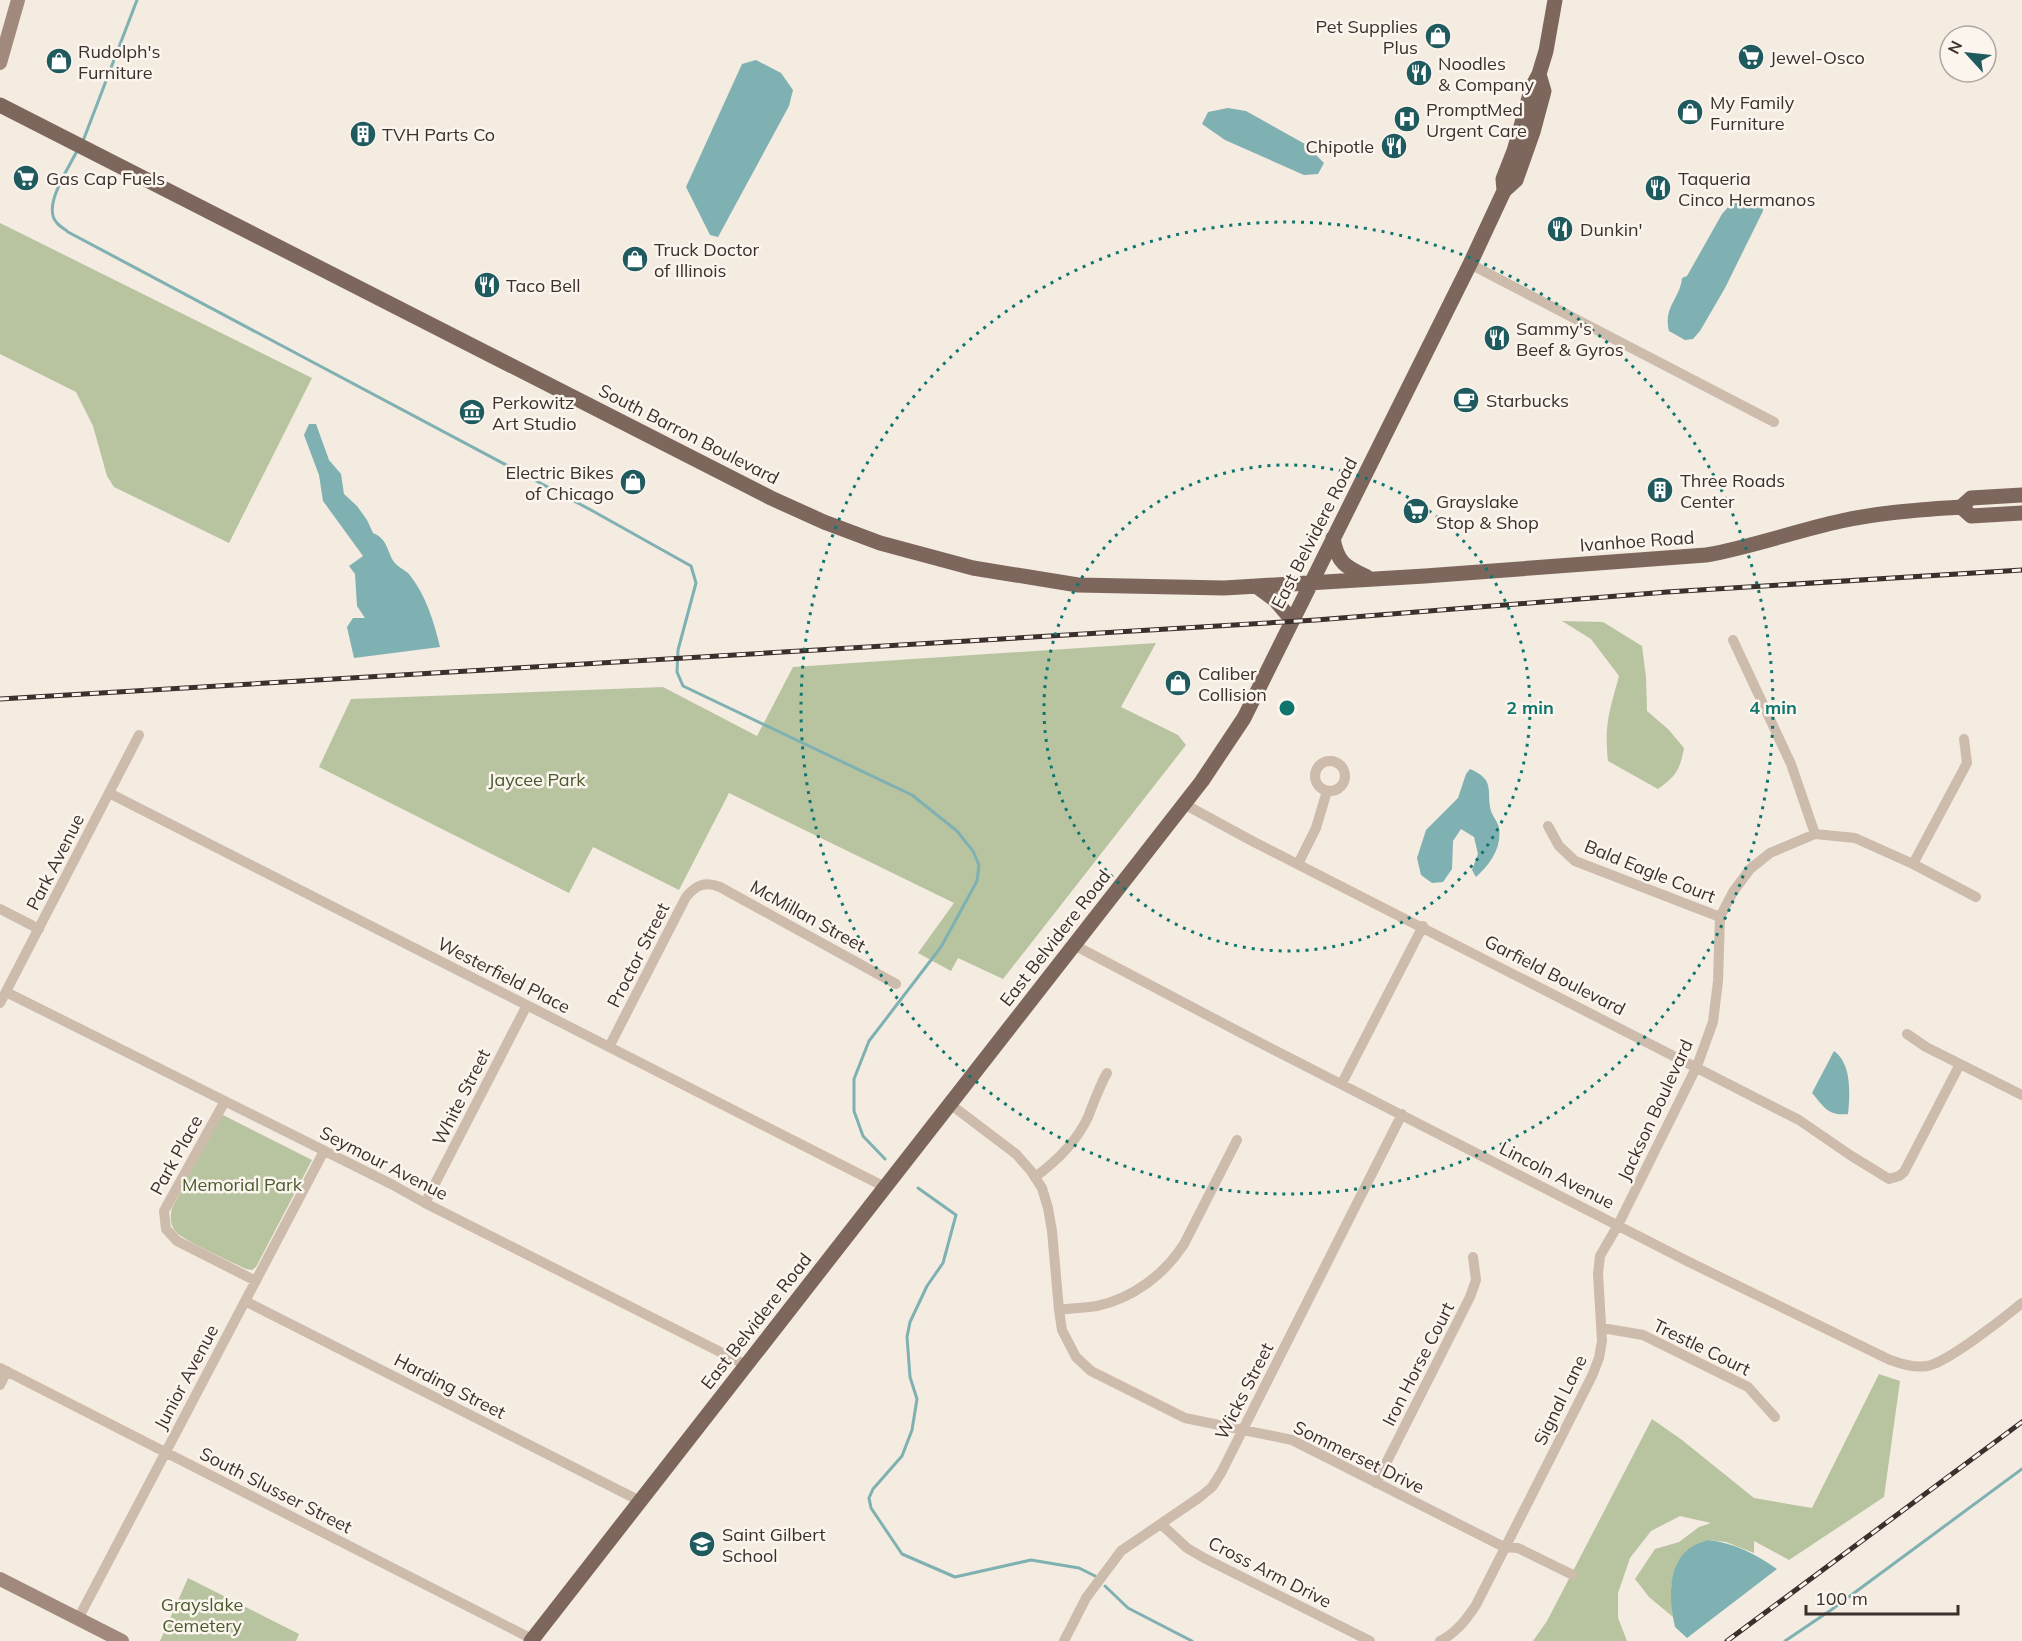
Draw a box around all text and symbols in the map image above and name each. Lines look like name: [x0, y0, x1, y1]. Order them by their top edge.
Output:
place label: Pet Supplies Plus: [1315, 15, 1418, 59]
shop icon: Pet Supplies Plus: [1423, 21, 1453, 51]
north arrow: [1938, 24, 1998, 84]
text: N: [1943, 37, 1966, 57]
place label: Rudolph's Furniture: [78, 40, 161, 84]
supermarket icon: Jewel-Osco: [1736, 42, 1766, 72]
shop icon: Rudolph's Furniture: [44, 46, 74, 76]
place label: Jewel-Osco: [1770, 46, 1865, 69]
place label: Noodles & Company: [1438, 52, 1535, 96]
restaurant icon: Noodles & Company: [1404, 58, 1434, 88]
place label: My Family Furniture: [1710, 91, 1795, 135]
shop icon: My Family Furniture: [1675, 97, 1705, 127]
place label: PromptMed Urgent Care: [1426, 98, 1527, 142]
hospital icon: PromptMed Urgent Care: [1392, 104, 1422, 134]
building icon: TVH Parts Co: [348, 119, 378, 149]
place label: TVH Parts Co: [382, 123, 495, 146]
restaurant icon: Chipotle: [1379, 131, 1409, 161]
place label: Chipotle: [1305, 135, 1374, 158]
supermarket icon: Gas Cap Fuels: [11, 163, 41, 193]
place label: Gas Cap Fuels: [46, 167, 165, 190]
place label: Taqueria Cinco Hermanos: [1678, 167, 1815, 211]
restaurant icon: Taqueria Cinco Hermanos: [1643, 173, 1673, 203]
restaurant icon: Dunkin': [1545, 214, 1575, 244]
place label: Dunkin': [1580, 218, 1642, 241]
place label: Truck Doctor of Illinois: [654, 238, 759, 282]
shop icon: Truck Doctor of Illinois: [620, 244, 650, 274]
restaurant icon: Taco Bell: [472, 270, 502, 300]
place label: Taco Bell: [506, 274, 581, 297]
place label: Sammy's Beef & Gyros: [1516, 317, 1624, 361]
restaurant icon: Sammy's Beef & Gyros: [1482, 323, 1512, 353]
street label: South Barron Boulevard: [595, 379, 783, 489]
cafe icon: Starbucks: [1451, 385, 1481, 415]
place label: Starbucks: [1486, 389, 1569, 412]
place label: Perkowitz Art Studio: [492, 391, 576, 435]
museum icon: Perkowitz Art Studio: [457, 397, 487, 427]
street label: East Belvidere Road: [1266, 453, 1362, 613]
place label: Electric Bikes of Chicago: [505, 461, 614, 505]
shop icon: Electric Bikes of Chicago: [618, 467, 648, 497]
place label: Three Roads Center: [1680, 469, 1785, 513]
building icon: Three Roads Center: [1645, 475, 1675, 505]
place label: Grayslake Stop & Shop: [1436, 490, 1539, 534]
supermarket icon: Grayslake Stop & Shop: [1401, 496, 1431, 526]
street label: Ivanhoe Road: [1579, 526, 1695, 556]
place label: Caliber Collision: [1198, 662, 1267, 706]
shop icon: Caliber Collision: [1163, 668, 1193, 698]
text: 2 min: [1506, 696, 1554, 719]
text: 4 min: [1749, 696, 1797, 719]
centre of rings: [1277, 698, 1297, 718]
park label: Jaycee Park: [489, 768, 586, 791]
street label: Park Avenue: [21, 810, 89, 914]
street label: Bald Eagle Court: [1581, 834, 1719, 908]
street label: East Belvidere Road: [995, 865, 1115, 1011]
street label: McMillan Street: [746, 875, 870, 957]
street label: Proctor Street: [602, 899, 674, 1011]
street label: Garfield Boulevard: [1481, 930, 1629, 1020]
street label: Westerfield Place: [434, 932, 574, 1018]
street label: Jackson Boulevard: [1612, 1036, 1698, 1184]
street label: White Street: [427, 1045, 495, 1149]
street label: Park Place: [145, 1111, 207, 1199]
street label: Seymour Avenue: [316, 1121, 452, 1205]
street label: Lincoln Avenue: [1496, 1136, 1618, 1214]
park label: Memorial Park: [182, 1173, 303, 1196]
street label: East Belvidere Road: [696, 1248, 816, 1394]
street label: Iron Horse Court: [1377, 1298, 1459, 1430]
street label: Trestle Court: [1650, 1314, 1754, 1380]
street label: Junior Avenue: [149, 1321, 223, 1433]
street label: Wicks Street: [1210, 1339, 1278, 1443]
street label: Harding Street: [390, 1348, 510, 1424]
street label: Signal Lane: [1528, 1351, 1592, 1449]
street label: Sommerset Drive: [1290, 1415, 1428, 1499]
street label: South Slusser Street: [196, 1442, 356, 1538]
place label: Saint Gilbert School: [722, 1523, 825, 1567]
school or university icon: Saint Gilbert School: [687, 1529, 717, 1559]
street label: Cross Arm Drive: [1204, 1531, 1336, 1613]
scale bar: [1806, 1578, 1958, 1616]
text: 100 m: [1815, 1587, 1868, 1610]
park label: Grayslake Cemetery: [161, 1593, 243, 1637]

